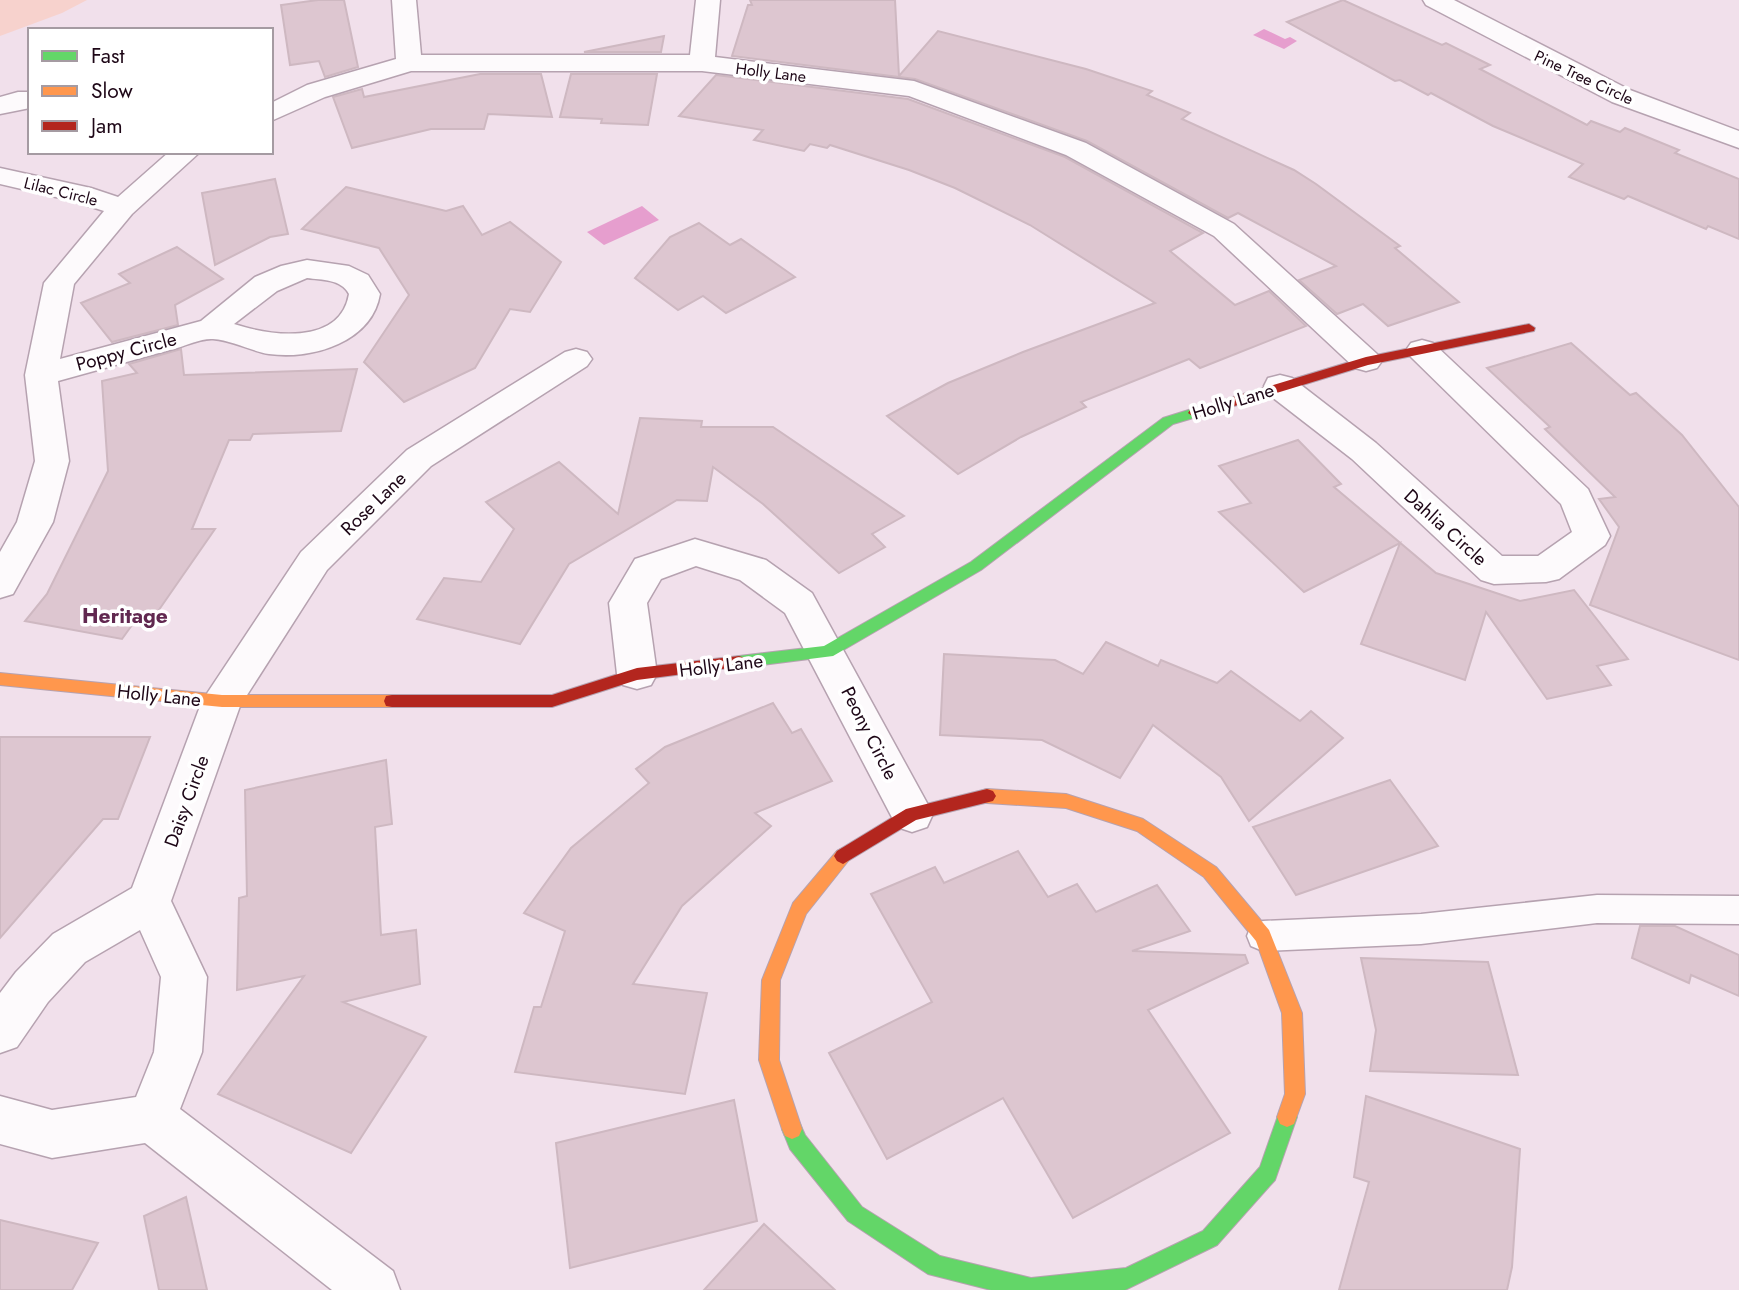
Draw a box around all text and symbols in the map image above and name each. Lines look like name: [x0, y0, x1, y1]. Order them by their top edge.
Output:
legend: [28, 28, 273, 154]
text: Fast: [91, 41, 124, 71]
street label: Pine Tree Circle: [1530, 44, 1637, 110]
street label: Holly Lane: [734, 57, 808, 88]
text: Slow: [91, 76, 133, 106]
text: Jam: [88, 111, 123, 141]
street label: Lilac Circle: [22, 171, 100, 212]
street label: Poppy Circle: [73, 325, 180, 378]
street label: Holly Lane: [1189, 376, 1278, 427]
street label: Rose Lane: [335, 465, 412, 541]
street label: Dahlia Circle: [1398, 483, 1493, 572]
district label: Heritage: [82, 601, 168, 631]
street label: Holly Lane: [678, 647, 765, 684]
street label: Holly Lane: [116, 678, 202, 713]
street label: Peony Circle: [835, 682, 905, 785]
street label: Daisy Circle: [157, 751, 216, 851]

